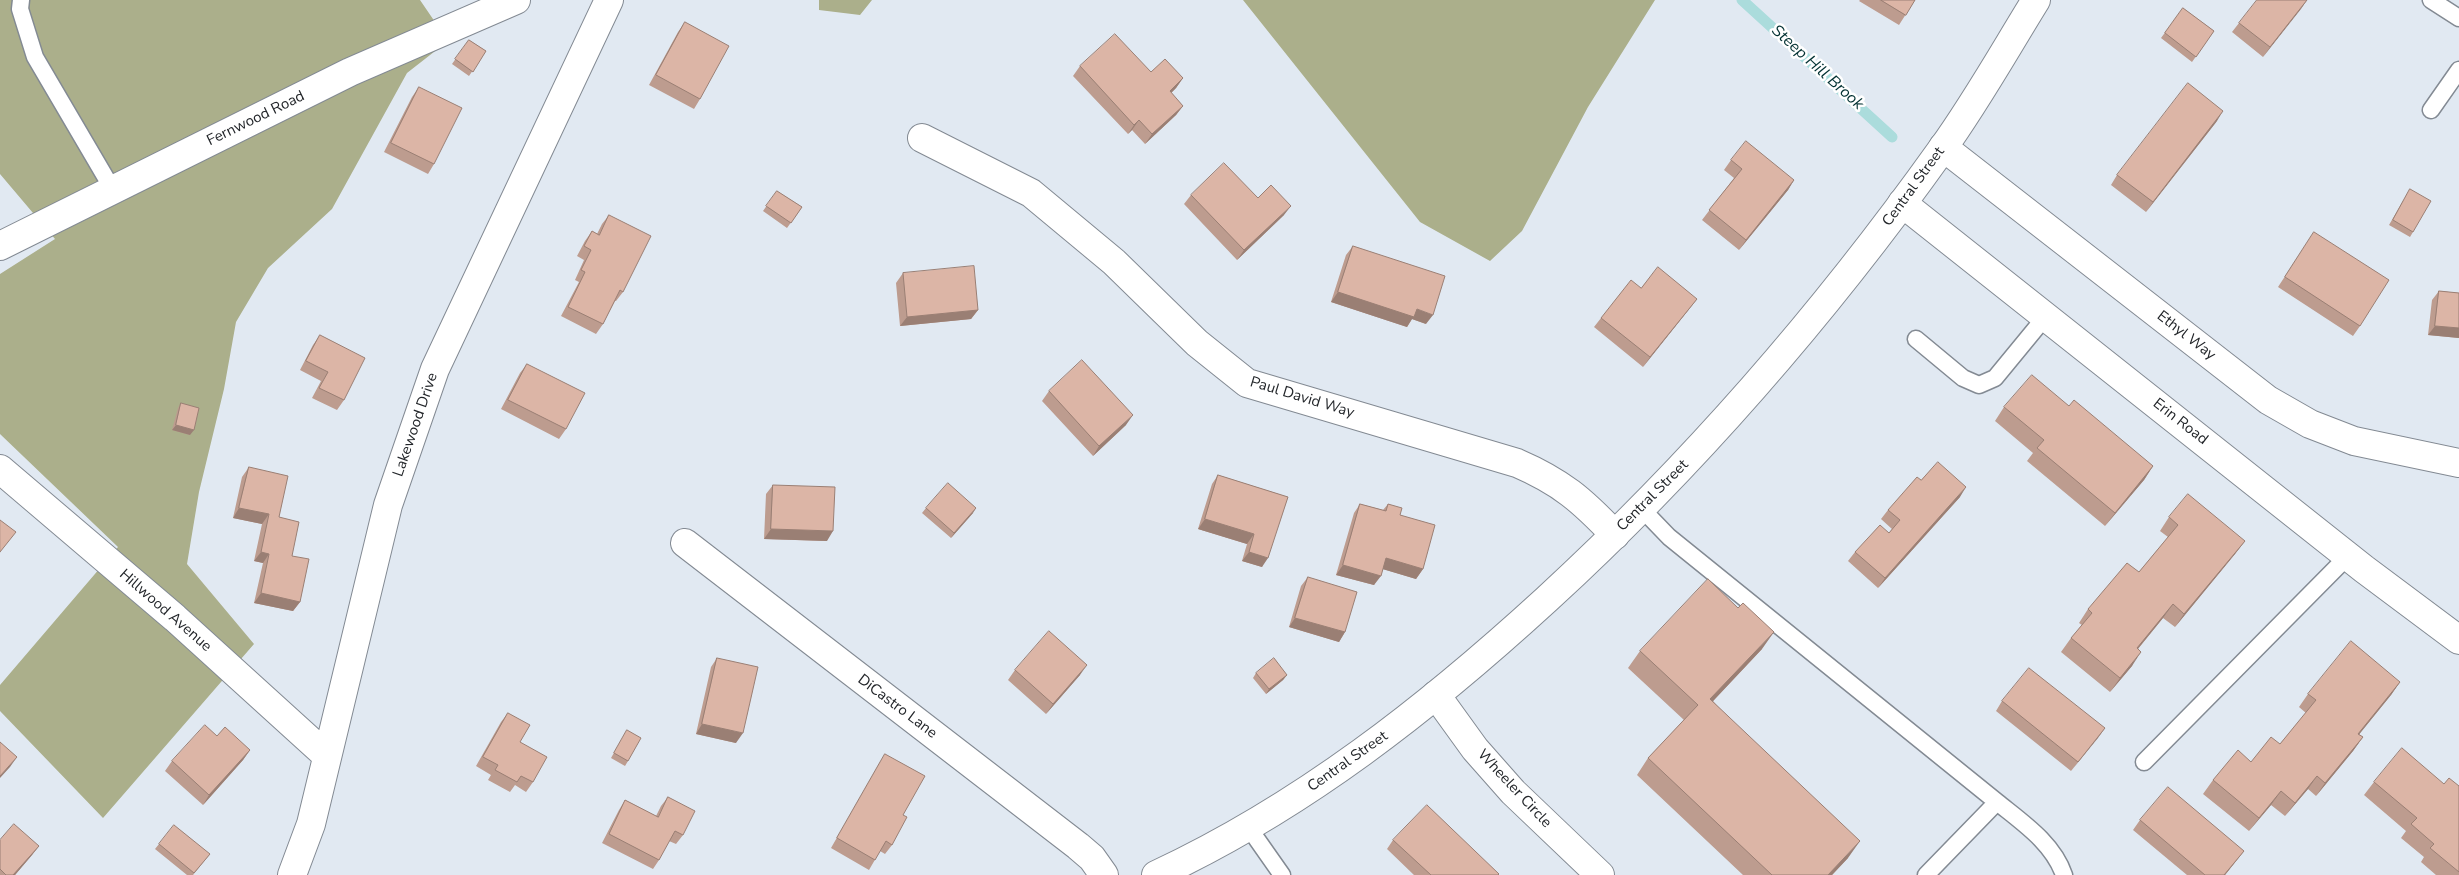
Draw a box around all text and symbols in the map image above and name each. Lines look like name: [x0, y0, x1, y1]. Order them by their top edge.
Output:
water label: Steep Hill Brook: [1767, 22, 1867, 114]
street label: Fernwood Road: [204, 88, 308, 150]
street label: Central Street: [1879, 144, 1949, 230]
street label: Ethyl Way: [2153, 307, 2219, 365]
street label: Lakewood Drive: [390, 371, 442, 479]
street label: Paul David Way: [1248, 374, 1356, 422]
street label: Erin Road: [2149, 395, 2211, 449]
street label: Central Street: [1613, 456, 1693, 536]
street label: Hillwood Avenue: [115, 566, 215, 656]
street label: DiCastro Lane: [854, 671, 940, 743]
street label: Central Street: [1304, 728, 1392, 796]
street label: Wheeler Circle: [1473, 746, 1555, 832]

